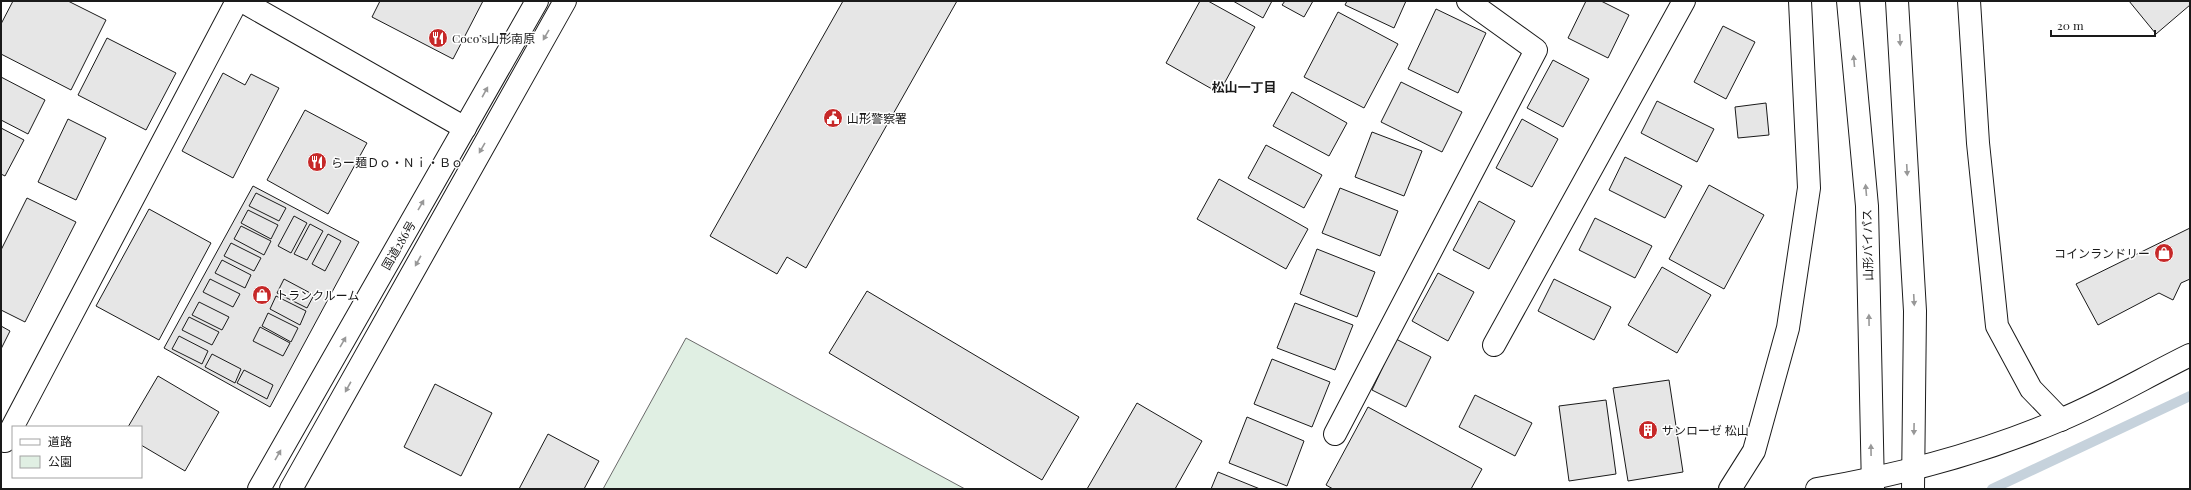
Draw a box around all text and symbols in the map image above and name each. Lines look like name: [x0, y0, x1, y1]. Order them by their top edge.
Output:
scale bar: [2051, 12, 2155, 38]
text: 20 m: [2057, 17, 2084, 33]
restaurant icon: Coco’s山形南原: [427, 27, 449, 49]
one-way arrow: [543, 29, 550, 41]
place label: Coco’s山形南原: [452, 30, 535, 46]
one-way arrow: [1896, 34, 1903, 46]
one-way arrow: [1850, 55, 1857, 67]
district label: 松山一丁目: [1211, 78, 1277, 95]
one-way arrow: [482, 86, 489, 98]
public building icon: 山形警察署: [822, 107, 844, 129]
place label: 山形警察署: [847, 110, 907, 126]
one-way arrow: [478, 142, 485, 154]
restaurant icon: らー麺Ｄｏ・Ｎｉ・Ｂｏ: [306, 151, 328, 173]
place label: らー麺Ｄｏ・Ｎｉ・Ｂｏ: [331, 154, 463, 170]
one-way arrow: [1904, 164, 1910, 177]
one-way arrow: [1862, 184, 1869, 196]
one-way arrow: [418, 199, 425, 211]
street label: 山形バイパス: [1858, 209, 1876, 281]
street label: 国道286号: [378, 218, 418, 272]
shop icon: コインランドリー: [2153, 242, 2175, 264]
place label: コインランドリー: [2054, 245, 2150, 261]
one-way arrow: [415, 255, 421, 267]
shop icon: トランクルーム: [251, 284, 273, 306]
place label: トランクルーム: [276, 287, 359, 303]
one-way arrow: [1911, 294, 1918, 306]
one-way arrow: [1866, 313, 1872, 326]
one-way arrow: [339, 336, 346, 348]
one-way arrow: [344, 381, 351, 393]
building icon: サンローゼ 松山: [1637, 419, 1659, 441]
place label: サンローゼ 松山: [1662, 422, 1749, 438]
one-way arrow: [1911, 423, 1917, 436]
legend: [12, 426, 142, 478]
text: 道路: [48, 433, 72, 449]
one-way arrow: [1868, 443, 1874, 456]
one-way arrow: [275, 449, 282, 461]
text: 公園: [48, 453, 72, 469]

